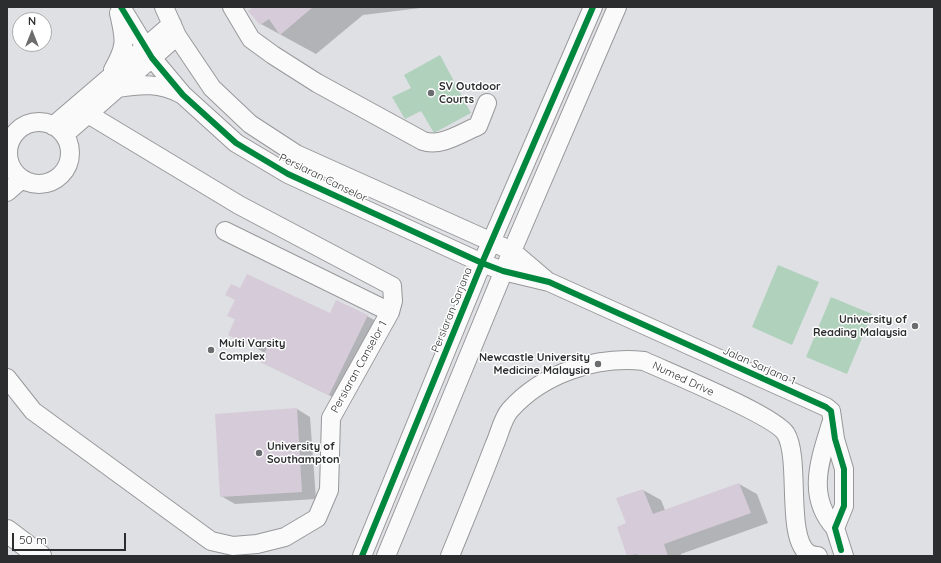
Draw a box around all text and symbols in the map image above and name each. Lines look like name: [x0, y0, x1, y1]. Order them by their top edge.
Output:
north arrow: [12, 12, 52, 52]
text: N: [28, 14, 36, 28]
place label: SV Outdoor Courts: [439, 80, 501, 106]
marker: SV Outdoor Courts: [426, 88, 436, 98]
street label: Persiaran Canselor: [277, 151, 369, 205]
street label: Persiaran Sarjana: [429, 265, 475, 355]
place label: University of Reading Malaysia: [813, 313, 907, 339]
street label: Persiaran Canselor 1: [328, 319, 390, 415]
marker: University of Reading Malaysia: [910, 321, 920, 331]
place label: Multi Varsity Complex: [219, 337, 285, 363]
street label: Jalan Sarjana 1: [721, 344, 797, 388]
marker: Multi Varsity Complex: [206, 345, 216, 355]
place label: Newcastle University Medicine Malaysia: [479, 351, 590, 377]
marker: Newcastle University Medicine Malaysia: [593, 359, 603, 369]
street label: Numed Drive: [650, 359, 716, 399]
place label: University of Southampton: [267, 440, 340, 466]
marker: University of Southampton: [254, 448, 264, 458]
scale bar: [14, 525, 128, 551]
text: 50 m: [19, 532, 47, 547]

